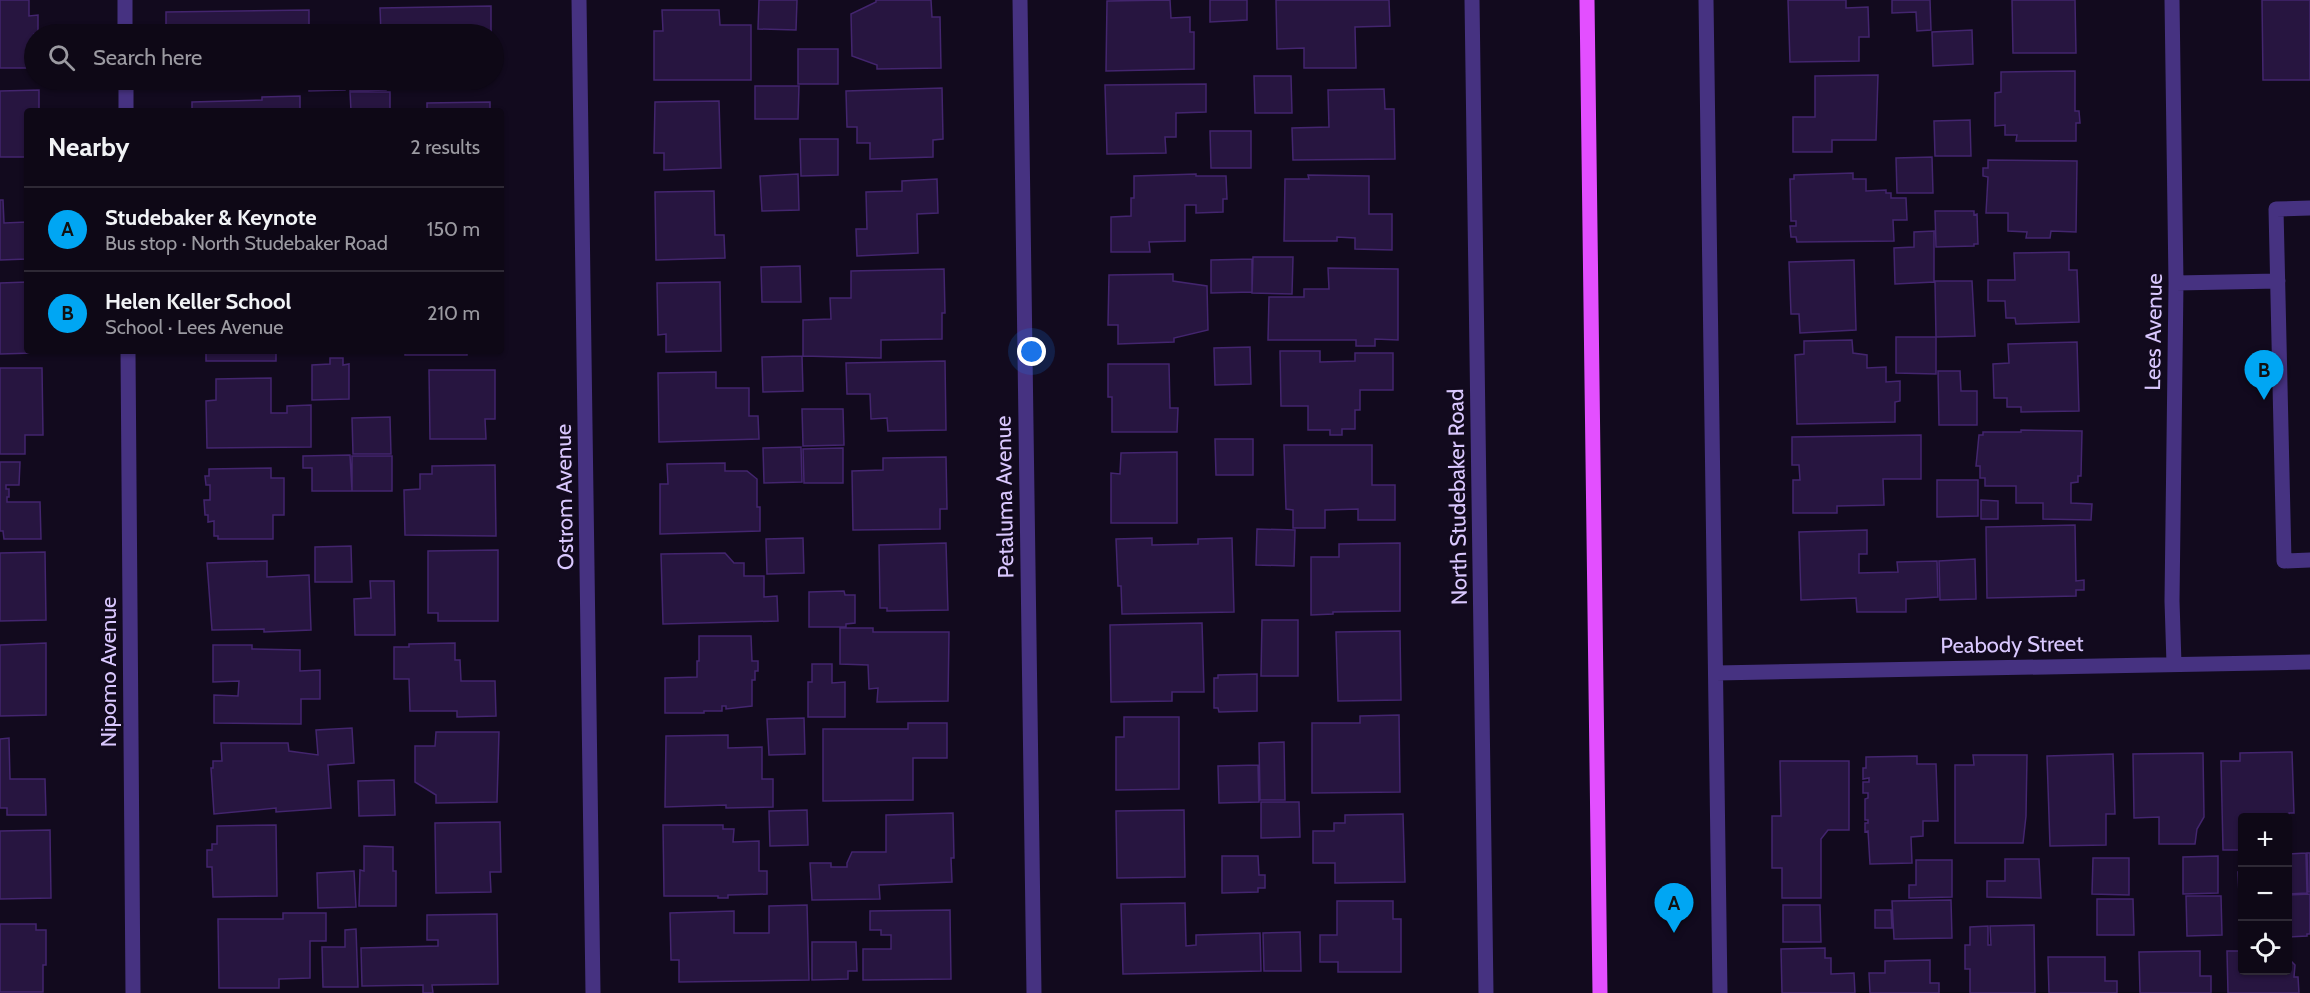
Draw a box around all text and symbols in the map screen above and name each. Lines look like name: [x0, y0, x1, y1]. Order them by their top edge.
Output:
search box: [24, 24, 504, 90]
icon: search: [45, 41, 78, 74]
text: Search here: [93, 44, 202, 71]
text: Nearby: [48, 131, 129, 163]
text: 2 results: [410, 135, 480, 159]
text: Studebaker & Keynote: [105, 204, 317, 231]
text: A: [61, 217, 74, 241]
text: 150 m: [427, 217, 480, 241]
text: Bus stop · North Studebaker Road: [105, 231, 388, 255]
street label: Lees Avenue: [2139, 273, 2168, 391]
text: Helen Keller School: [105, 288, 291, 315]
text: B: [61, 301, 74, 325]
text: 210 m: [427, 301, 480, 325]
text: School · Lees Avenue: [105, 315, 284, 339]
your location: [1017, 337, 1046, 366]
pin: B: [2244, 350, 2284, 400]
street label: North Studebaker Road: [1442, 389, 1473, 605]
street label: Petaluma Avenue: [990, 415, 1019, 579]
street label: Ostrom Avenue: [550, 424, 579, 570]
street label: Nipomo Avenue: [95, 597, 122, 747]
street label: Peabody Street: [1940, 630, 2084, 659]
map controls: [2238, 813, 2292, 975]
button: +: [2238, 813, 2292, 867]
button: −: [2238, 867, 2292, 921]
pin: A: [1654, 884, 1694, 933]
button: locate: [2238, 921, 2292, 975]

